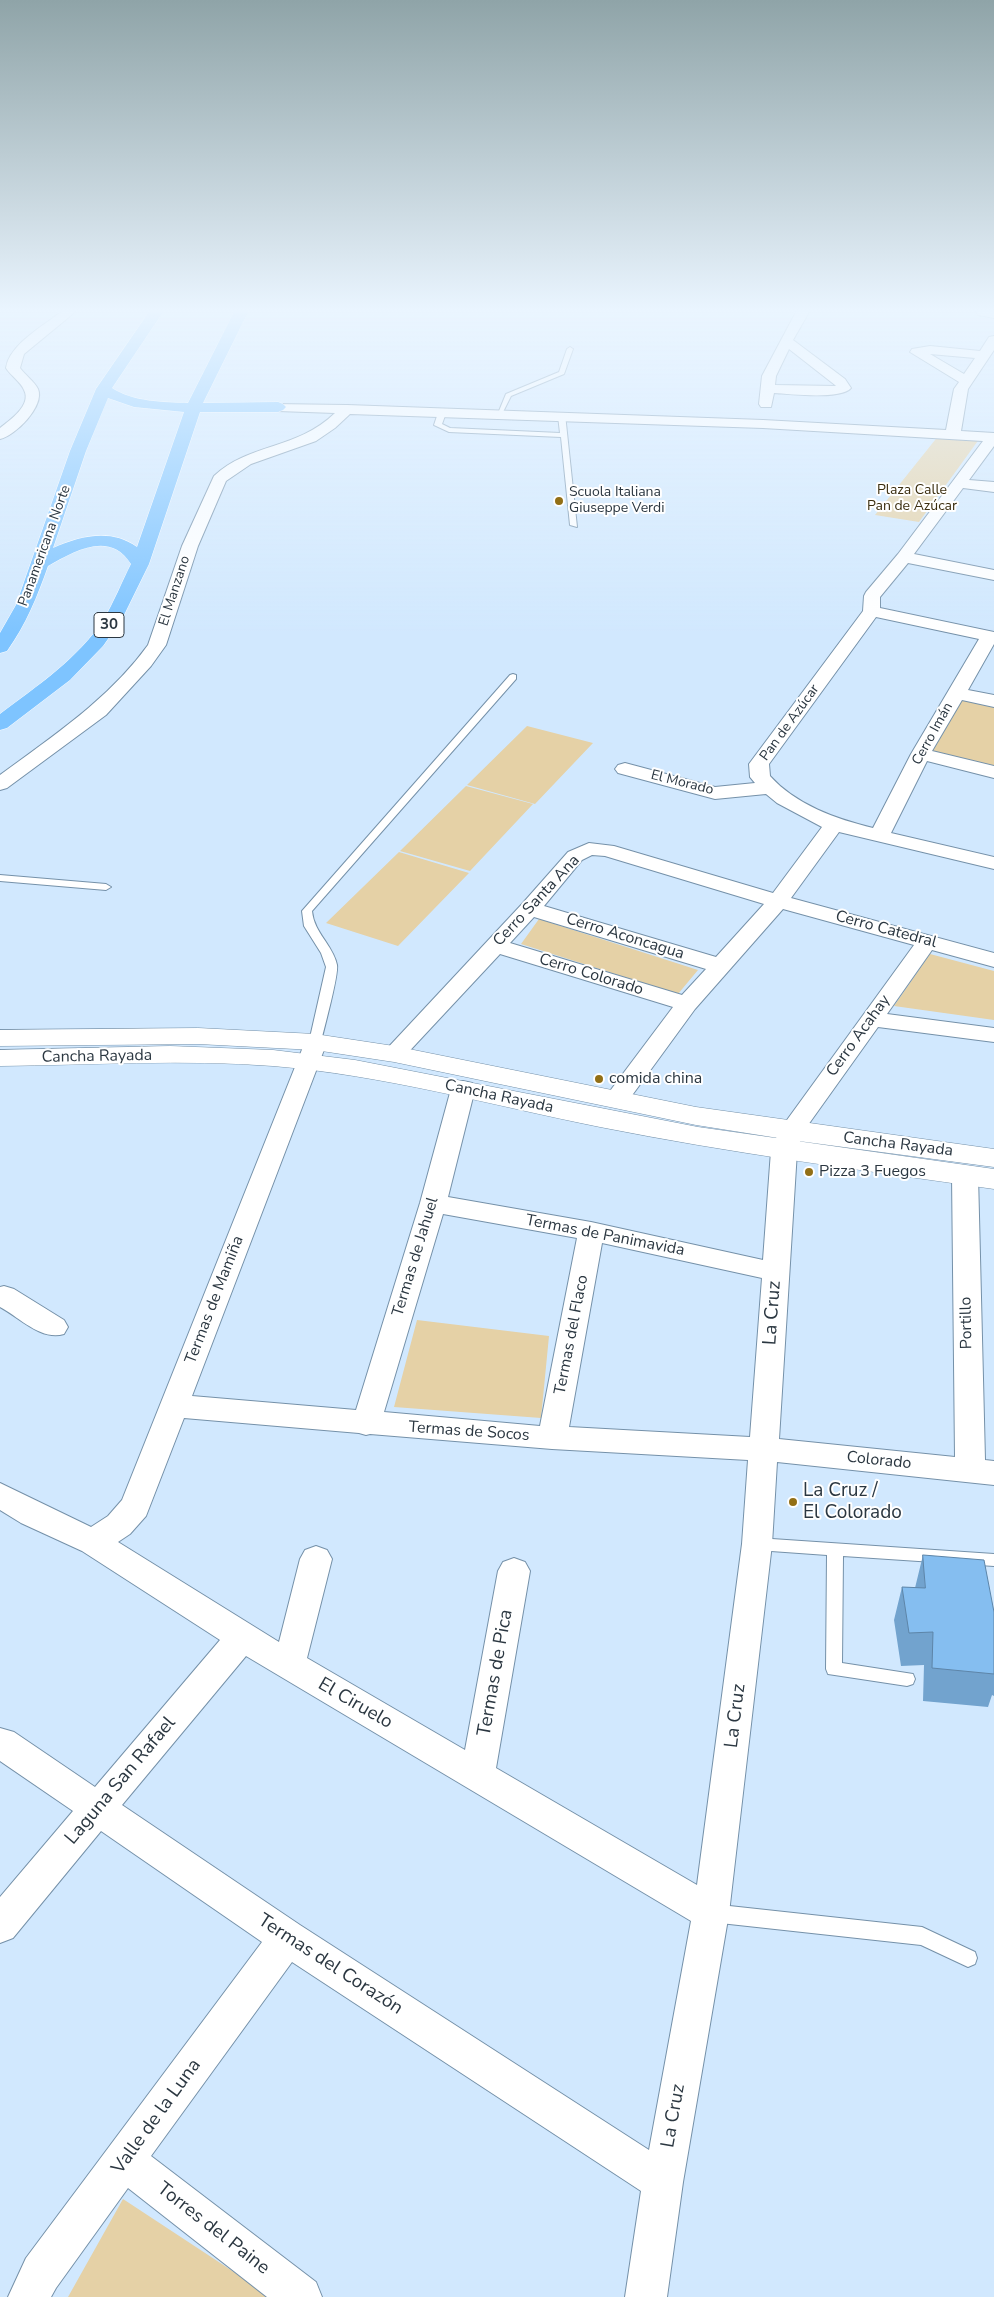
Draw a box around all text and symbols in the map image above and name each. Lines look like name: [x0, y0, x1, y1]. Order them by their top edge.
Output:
street label: Panamericana Norte: [15, 483, 75, 609]
park label: Plaza Calle Pan de Azúcar: [867, 483, 957, 516]
place label: Scuola Italiana Giuseppe Verdi: [569, 485, 664, 518]
marker: Scuola Italiana Giuseppe Verdi: [553, 495, 565, 507]
street label: El Manzano: [156, 554, 194, 628]
road number: 30: [94, 612, 124, 638]
street label: Pan de Azúcar: [757, 682, 823, 764]
street label: Cerro Imán: [909, 700, 957, 768]
street label: El Morado: [649, 767, 715, 799]
street label: Cerro Santa Ana: [490, 851, 584, 951]
street label: Cerro Catedral: [833, 907, 939, 953]
street label: Cerro Aconcagua: [564, 910, 686, 964]
street label: Cerro Colorado: [537, 950, 645, 1000]
street label: Cerro Acahay: [823, 991, 895, 1081]
street label: Cancha Rayada: [42, 1046, 152, 1068]
place label: comida china: [609, 1069, 702, 1089]
marker: comida china: [593, 1073, 605, 1085]
street label: Cancha Rayada: [443, 1076, 555, 1118]
street label: Cancha Rayada: [842, 1129, 954, 1161]
place label: Pizza 3 Fuegos: [819, 1162, 926, 1182]
marker: Pizza 3 Fuegos: [803, 1166, 815, 1178]
street label: Termas de Jahuel: [389, 1195, 443, 1319]
street label: Termas de Panimavida: [524, 1211, 686, 1261]
street label: Termas de Mamiña: [182, 1233, 248, 1367]
street label: Termas del Flaco: [551, 1274, 593, 1396]
street label: La Cruz: [759, 1280, 787, 1346]
street label: Portillo: [957, 1297, 977, 1349]
street label: Termas de Socos: [408, 1418, 530, 1446]
street label: Colorado: [846, 1448, 912, 1474]
place label: La Cruz / El Colorado: [803, 1480, 902, 1524]
marker: La Cruz / El Colorado: [787, 1496, 799, 1508]
street label: Termas de Pica: [474, 1608, 518, 1738]
street label: El Ciruelo: [314, 1674, 396, 1734]
street label: La Cruz: [721, 1683, 751, 1749]
street label: Laguna San Rafael: [61, 1712, 181, 1850]
street label: Termas del Corazón: [253, 1910, 407, 2020]
street label: Valle de la Luna: [108, 2055, 206, 2179]
street label: La Cruz: [657, 2082, 691, 2150]
street label: Torres del Paine: [152, 2178, 274, 2280]

